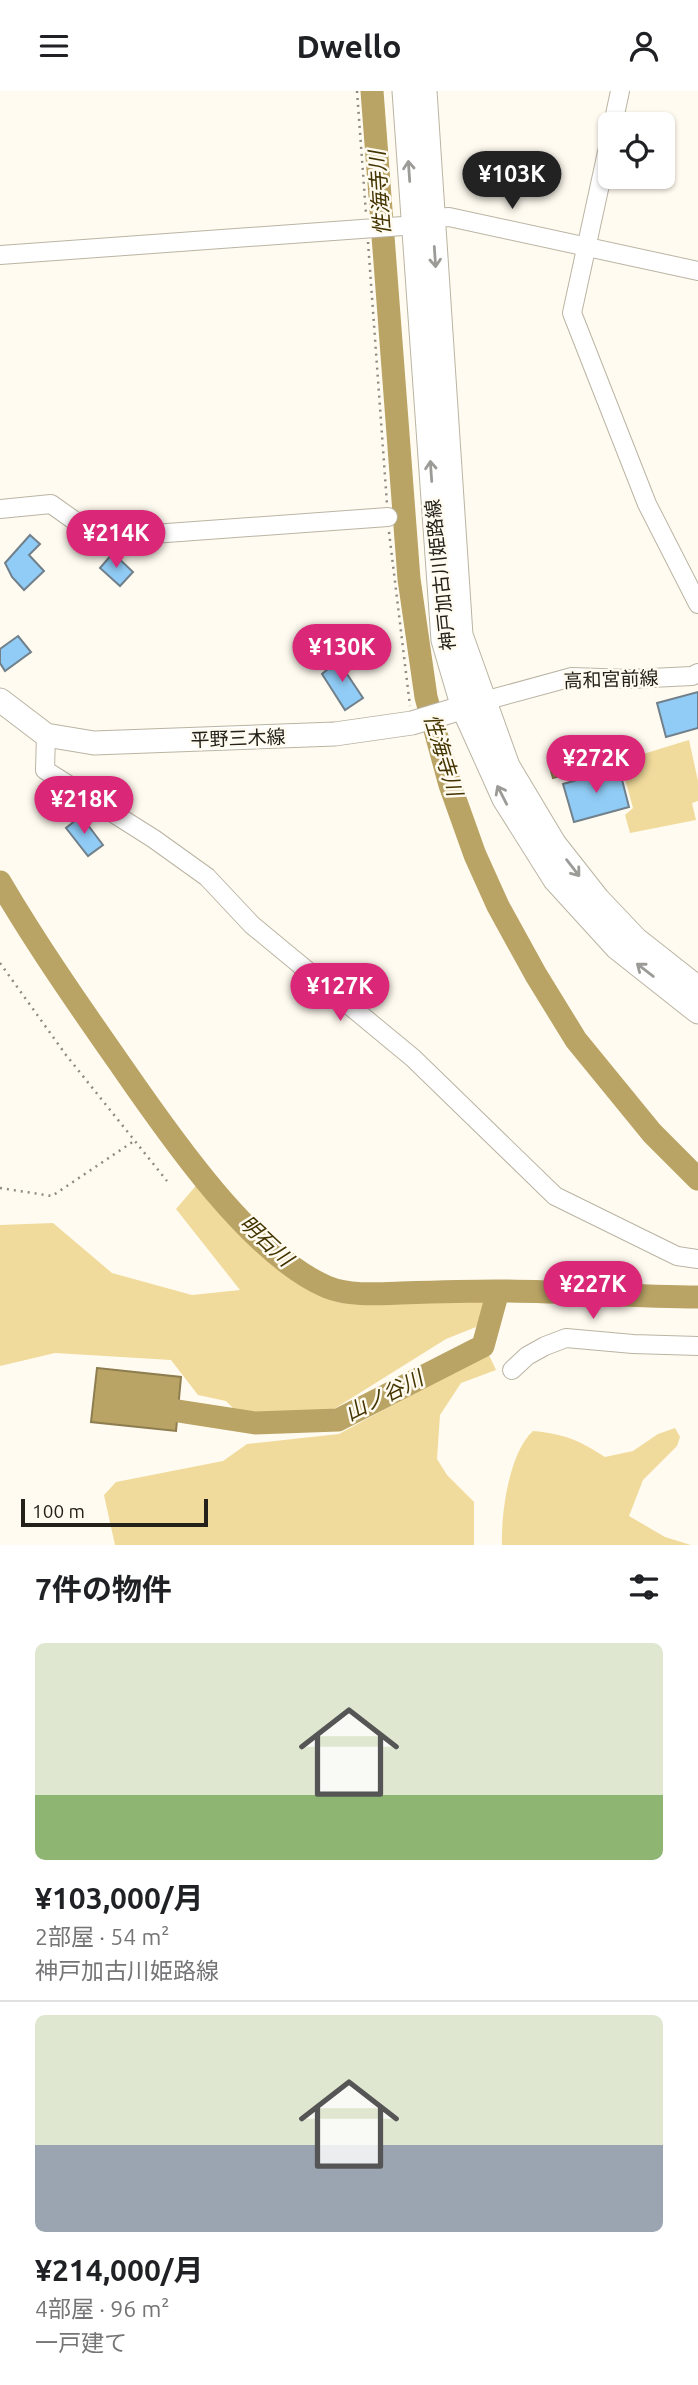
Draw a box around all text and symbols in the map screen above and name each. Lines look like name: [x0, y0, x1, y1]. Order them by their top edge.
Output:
icon: menu: [35, 27, 73, 65]
icon: person: [625, 27, 663, 65]
text: Dwello: [296, 28, 402, 64]
map controls: [598, 112, 675, 189]
button: locate: [598, 112, 675, 189]
water label: 性海寺川: [364, 148, 394, 236]
pin: ¥103K: [463, 151, 561, 211]
one-way arrow: [402, 160, 415, 183]
text: ¥103K: [478, 161, 546, 186]
one-way arrow: [429, 245, 442, 268]
one-way arrow: [424, 460, 437, 483]
street label: 神戸加古川姫路線: [421, 498, 459, 652]
pin: ¥214K: [67, 511, 165, 570]
text: ¥214K: [82, 520, 150, 545]
pin: ¥130K: [293, 625, 391, 684]
text: ¥130K: [308, 634, 376, 659]
street label: 高和宮前線: [563, 666, 659, 692]
water label: 性海寺川: [420, 711, 468, 800]
street label: 平野三木線: [190, 725, 286, 751]
pin: ¥272K: [547, 735, 645, 795]
text: ¥272K: [562, 745, 630, 770]
pin: ¥218K: [35, 777, 133, 836]
one-way arrow: [495, 785, 509, 806]
text: ¥218K: [50, 786, 118, 811]
one-way arrow: [566, 858, 581, 876]
one-way arrow: [636, 962, 654, 977]
pin: ¥127K: [291, 963, 389, 1023]
text: ¥127K: [306, 973, 374, 998]
water label: 明石川: [235, 1210, 299, 1272]
pin: ¥227K: [544, 1261, 642, 1321]
text: ¥227K: [559, 1271, 627, 1296]
water label: 山ノ谷川: [341, 1364, 428, 1425]
scale bar: [21, 1496, 208, 1528]
text: 100 m: [32, 1500, 85, 1522]
icon: filters: [625, 1568, 663, 1606]
text: 7件の物件: [35, 1572, 172, 1606]
icon: home: [286, 1689, 412, 1815]
text: ¥103,000/月: [35, 1881, 203, 1915]
text: 2部屋 · 54 m²: [35, 1924, 169, 1949]
text: 神戸加古川姫路線: [35, 1958, 219, 1983]
icon: home: [286, 2061, 412, 2187]
text: ¥214,000/月: [35, 2253, 203, 2287]
text: 4部屋 · 96 m²: [35, 2296, 169, 2321]
text: 一戸建て: [35, 2330, 127, 2355]

